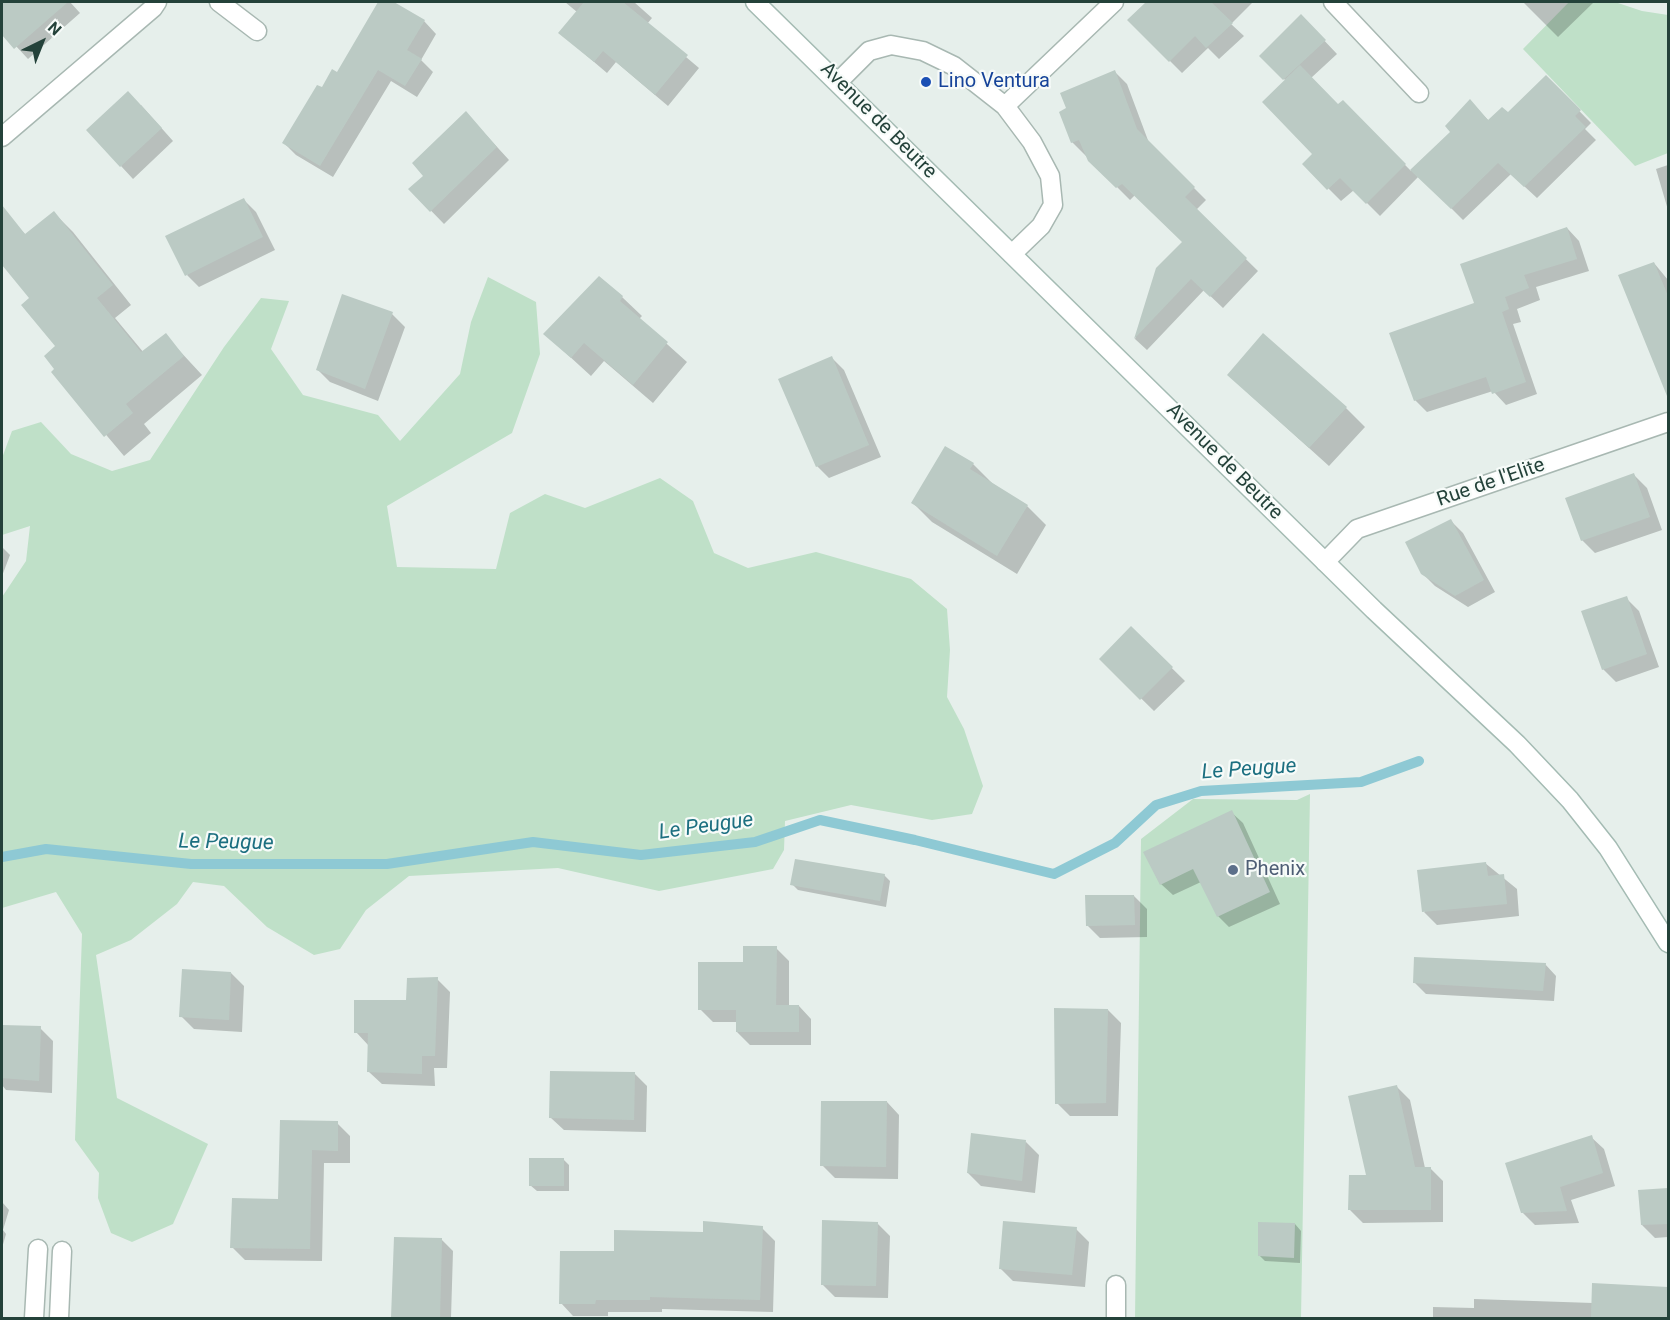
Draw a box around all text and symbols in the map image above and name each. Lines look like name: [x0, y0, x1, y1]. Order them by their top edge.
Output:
north arrow: [12, 12, 72, 72]
text: N: [44, 18, 65, 39]
street label: Avenue de Beutre: [815, 58, 941, 184]
place label: Lino Ventura: [938, 70, 1050, 94]
marker: Lino Ventura: [919, 75, 933, 89]
street label: Avenue de Beutre: [1161, 399, 1287, 525]
street label: Rue de l'Elite: [1434, 453, 1548, 513]
water label: Le Peugue: [1201, 754, 1297, 786]
water label: Le Peugue: [657, 808, 755, 846]
water label: Le Peugue: [178, 830, 274, 856]
place label: Phenix: [1245, 858, 1305, 882]
marker: Phenix: [1226, 863, 1240, 877]

